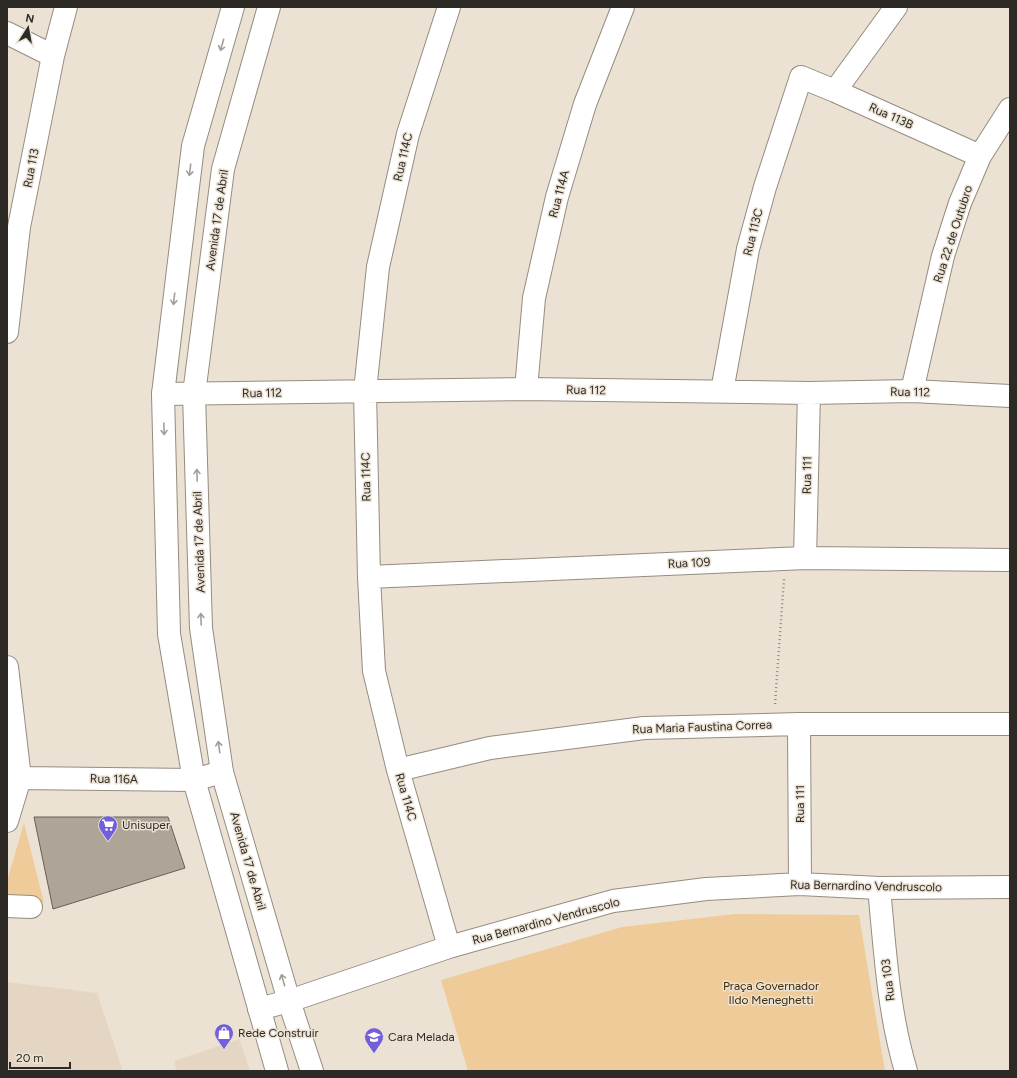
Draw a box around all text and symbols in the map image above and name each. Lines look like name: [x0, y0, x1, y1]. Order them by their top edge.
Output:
north arrow: [8, 8, 48, 48]
text: N: [24, 11, 35, 26]
one-way arrow: [218, 38, 225, 51]
street label: Rua 113B: [867, 100, 915, 132]
street label: Rua 114C: [391, 131, 415, 183]
street label: Rua 113: [20, 147, 42, 189]
one-way arrow: [186, 163, 194, 176]
street label: Avenida 17 de Abril: [203, 169, 231, 271]
street label: Rua 114A: [546, 169, 572, 219]
street label: Rua 22 de Outubro: [931, 184, 975, 284]
street label: Rua 113C: [740, 206, 766, 257]
one-way arrow: [170, 292, 178, 305]
street label: Rua 112: [566, 383, 606, 397]
street label: Rua 112: [890, 385, 930, 399]
street label: Rua 112: [242, 386, 282, 400]
one-way arrow: [160, 422, 167, 435]
street label: Rua 114C: [359, 452, 373, 502]
street label: Rua 111: [800, 456, 814, 494]
one-way arrow: [193, 469, 201, 482]
street label: Avenida 17 de Abril: [190, 491, 208, 593]
street label: Rua 109: [667, 555, 711, 571]
one-way arrow: [197, 613, 205, 626]
street label: Rua Maria Faustina Correa: [632, 718, 772, 736]
one-way arrow: [215, 741, 223, 754]
street label: Rua 114C: [392, 771, 420, 823]
street label: Rua 116A: [90, 772, 138, 786]
street label: Rua 111: [793, 785, 807, 823]
street label: Avenida 17 de Abril: [227, 810, 269, 912]
supermarket icon: Unisuper: [97, 814, 119, 842]
place label: Unisuper: [122, 818, 170, 832]
street label: Rua Bernardino Vendruscolo: [790, 878, 942, 894]
street label: Rua Bernardino Vendruscolo: [471, 895, 621, 947]
street label: Rua 103: [878, 958, 898, 1002]
one-way arrow: [279, 974, 287, 987]
park label: Praça Governador Ildo Meneghetti: [723, 979, 819, 1007]
shop icon: Rede Construir: [213, 1022, 235, 1050]
place label: Rede Construir: [238, 1026, 319, 1040]
school or university icon: Cara Melada: [363, 1026, 385, 1054]
place label: Cara Melada: [388, 1030, 455, 1044]
scale bar: [10, 1044, 70, 1070]
text: 20 m: [16, 1051, 44, 1065]

